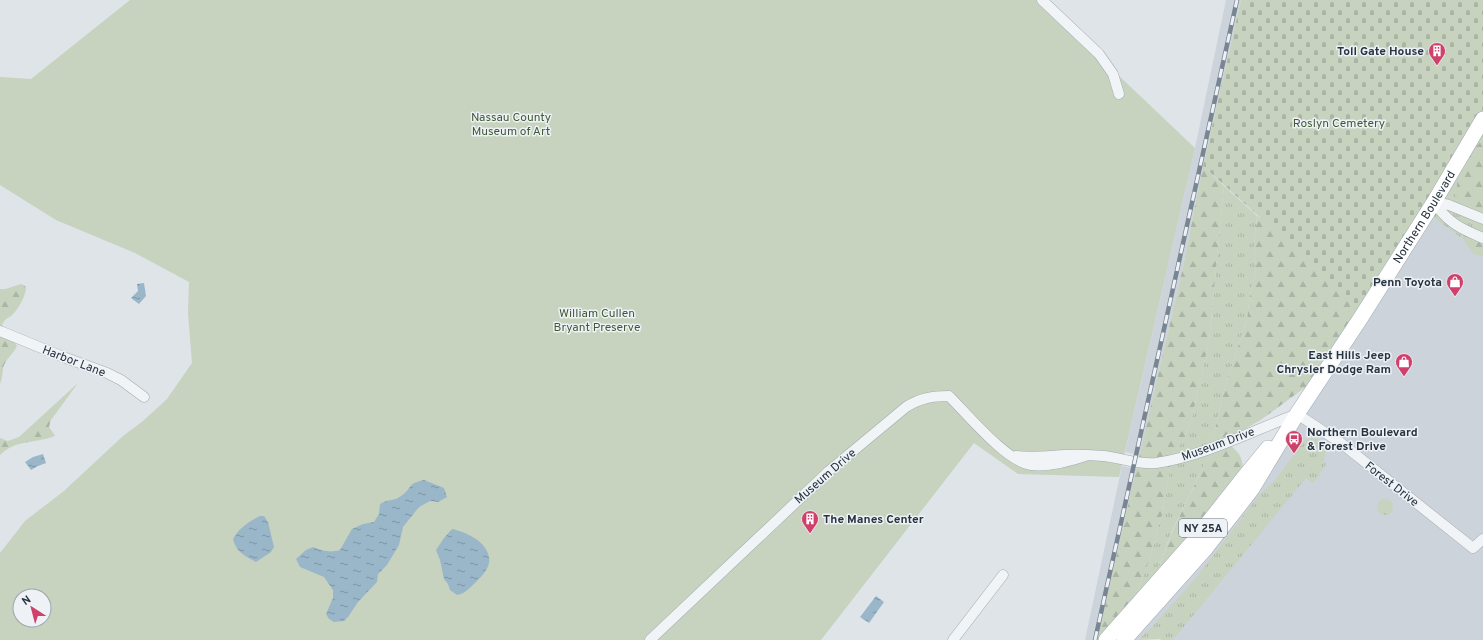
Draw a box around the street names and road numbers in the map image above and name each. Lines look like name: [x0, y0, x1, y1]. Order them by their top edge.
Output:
street label: Northern Boulevard: [1390, 168, 1460, 267]
street label: Harbor Lane: [40, 343, 108, 381]
street label: Museum Drive: [1180, 424, 1257, 466]
street label: Museum Drive: [791, 446, 860, 508]
street label: Forest Drive: [1361, 459, 1422, 511]
road number: NY 25A: [1179, 519, 1227, 537]

